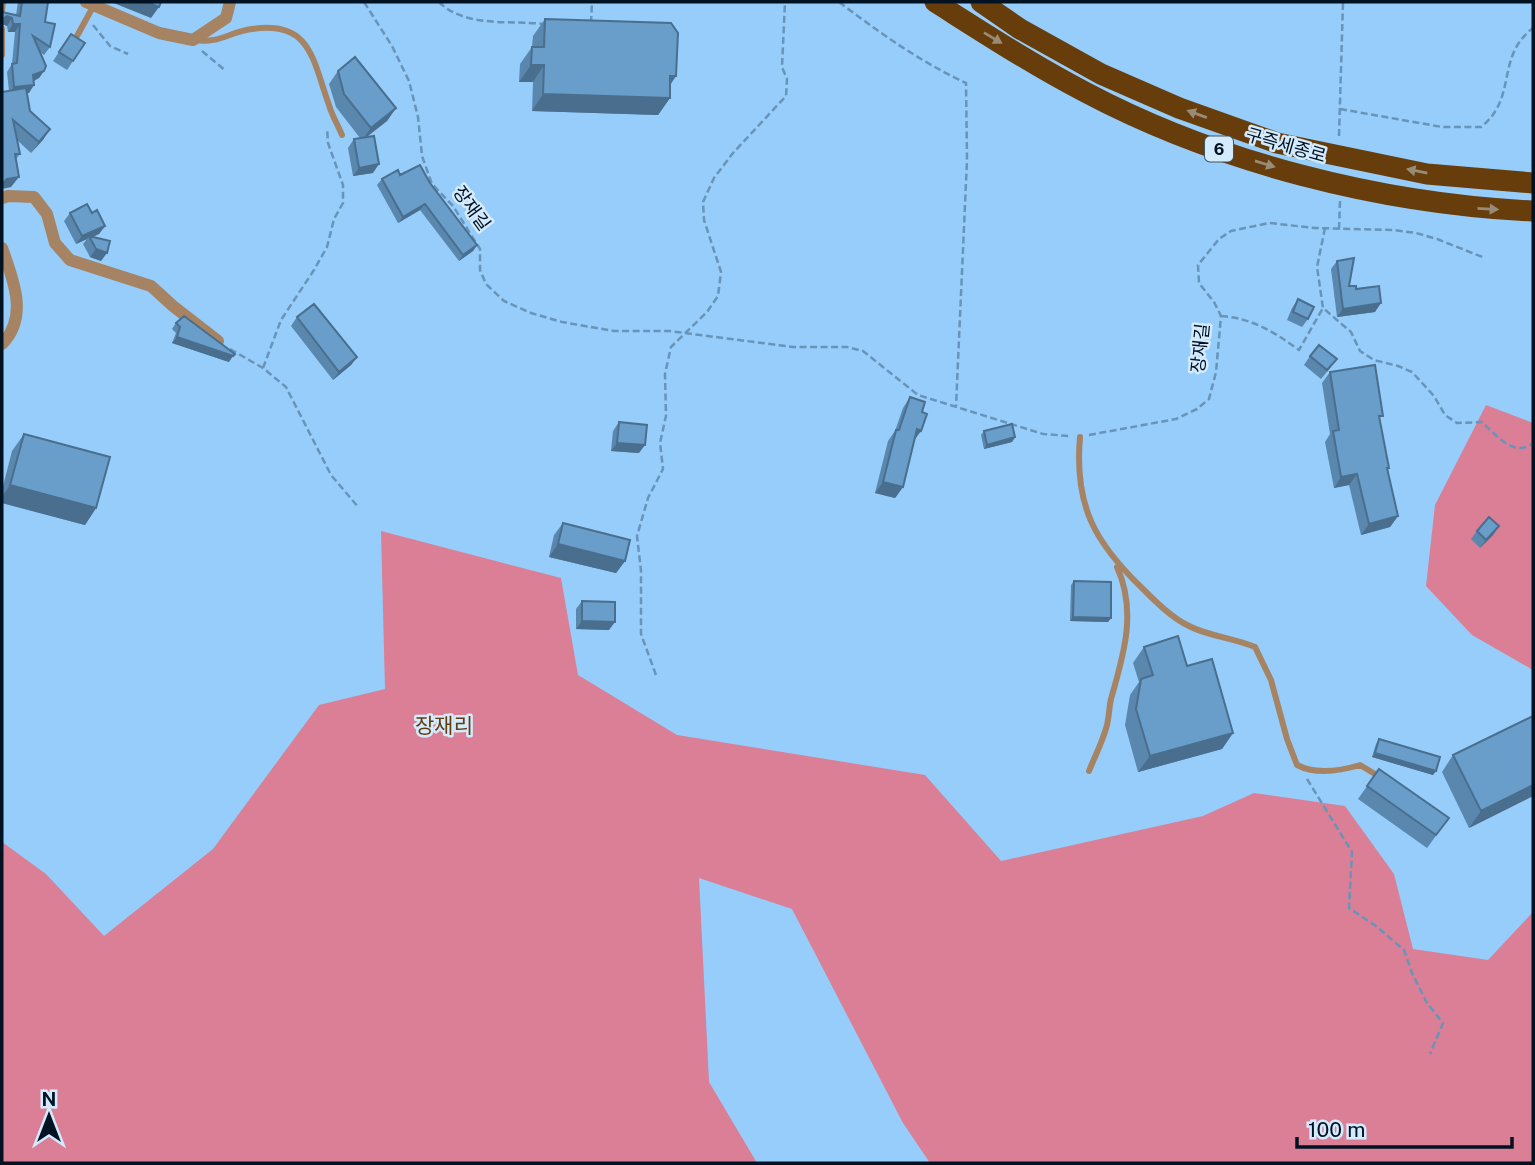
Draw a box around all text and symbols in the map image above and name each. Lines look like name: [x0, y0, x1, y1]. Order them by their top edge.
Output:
one-way arrow: [983, 32, 1002, 45]
one-way arrow: [1187, 108, 1208, 119]
street label: 구즉세종로: [1243, 123, 1329, 167]
road number: 6: [1205, 136, 1233, 162]
one-way arrow: [1255, 159, 1276, 169]
one-way arrow: [1406, 166, 1428, 177]
street label: 장재길: [449, 182, 495, 234]
one-way arrow: [1477, 204, 1499, 215]
street label: 장재길: [1187, 322, 1213, 374]
district label: 장재리: [415, 713, 473, 738]
north arrow: [14, 1081, 84, 1151]
text: N: [42, 1088, 56, 1110]
scale bar: [1297, 1106, 1512, 1150]
text: 100 m: [1308, 1117, 1365, 1142]

